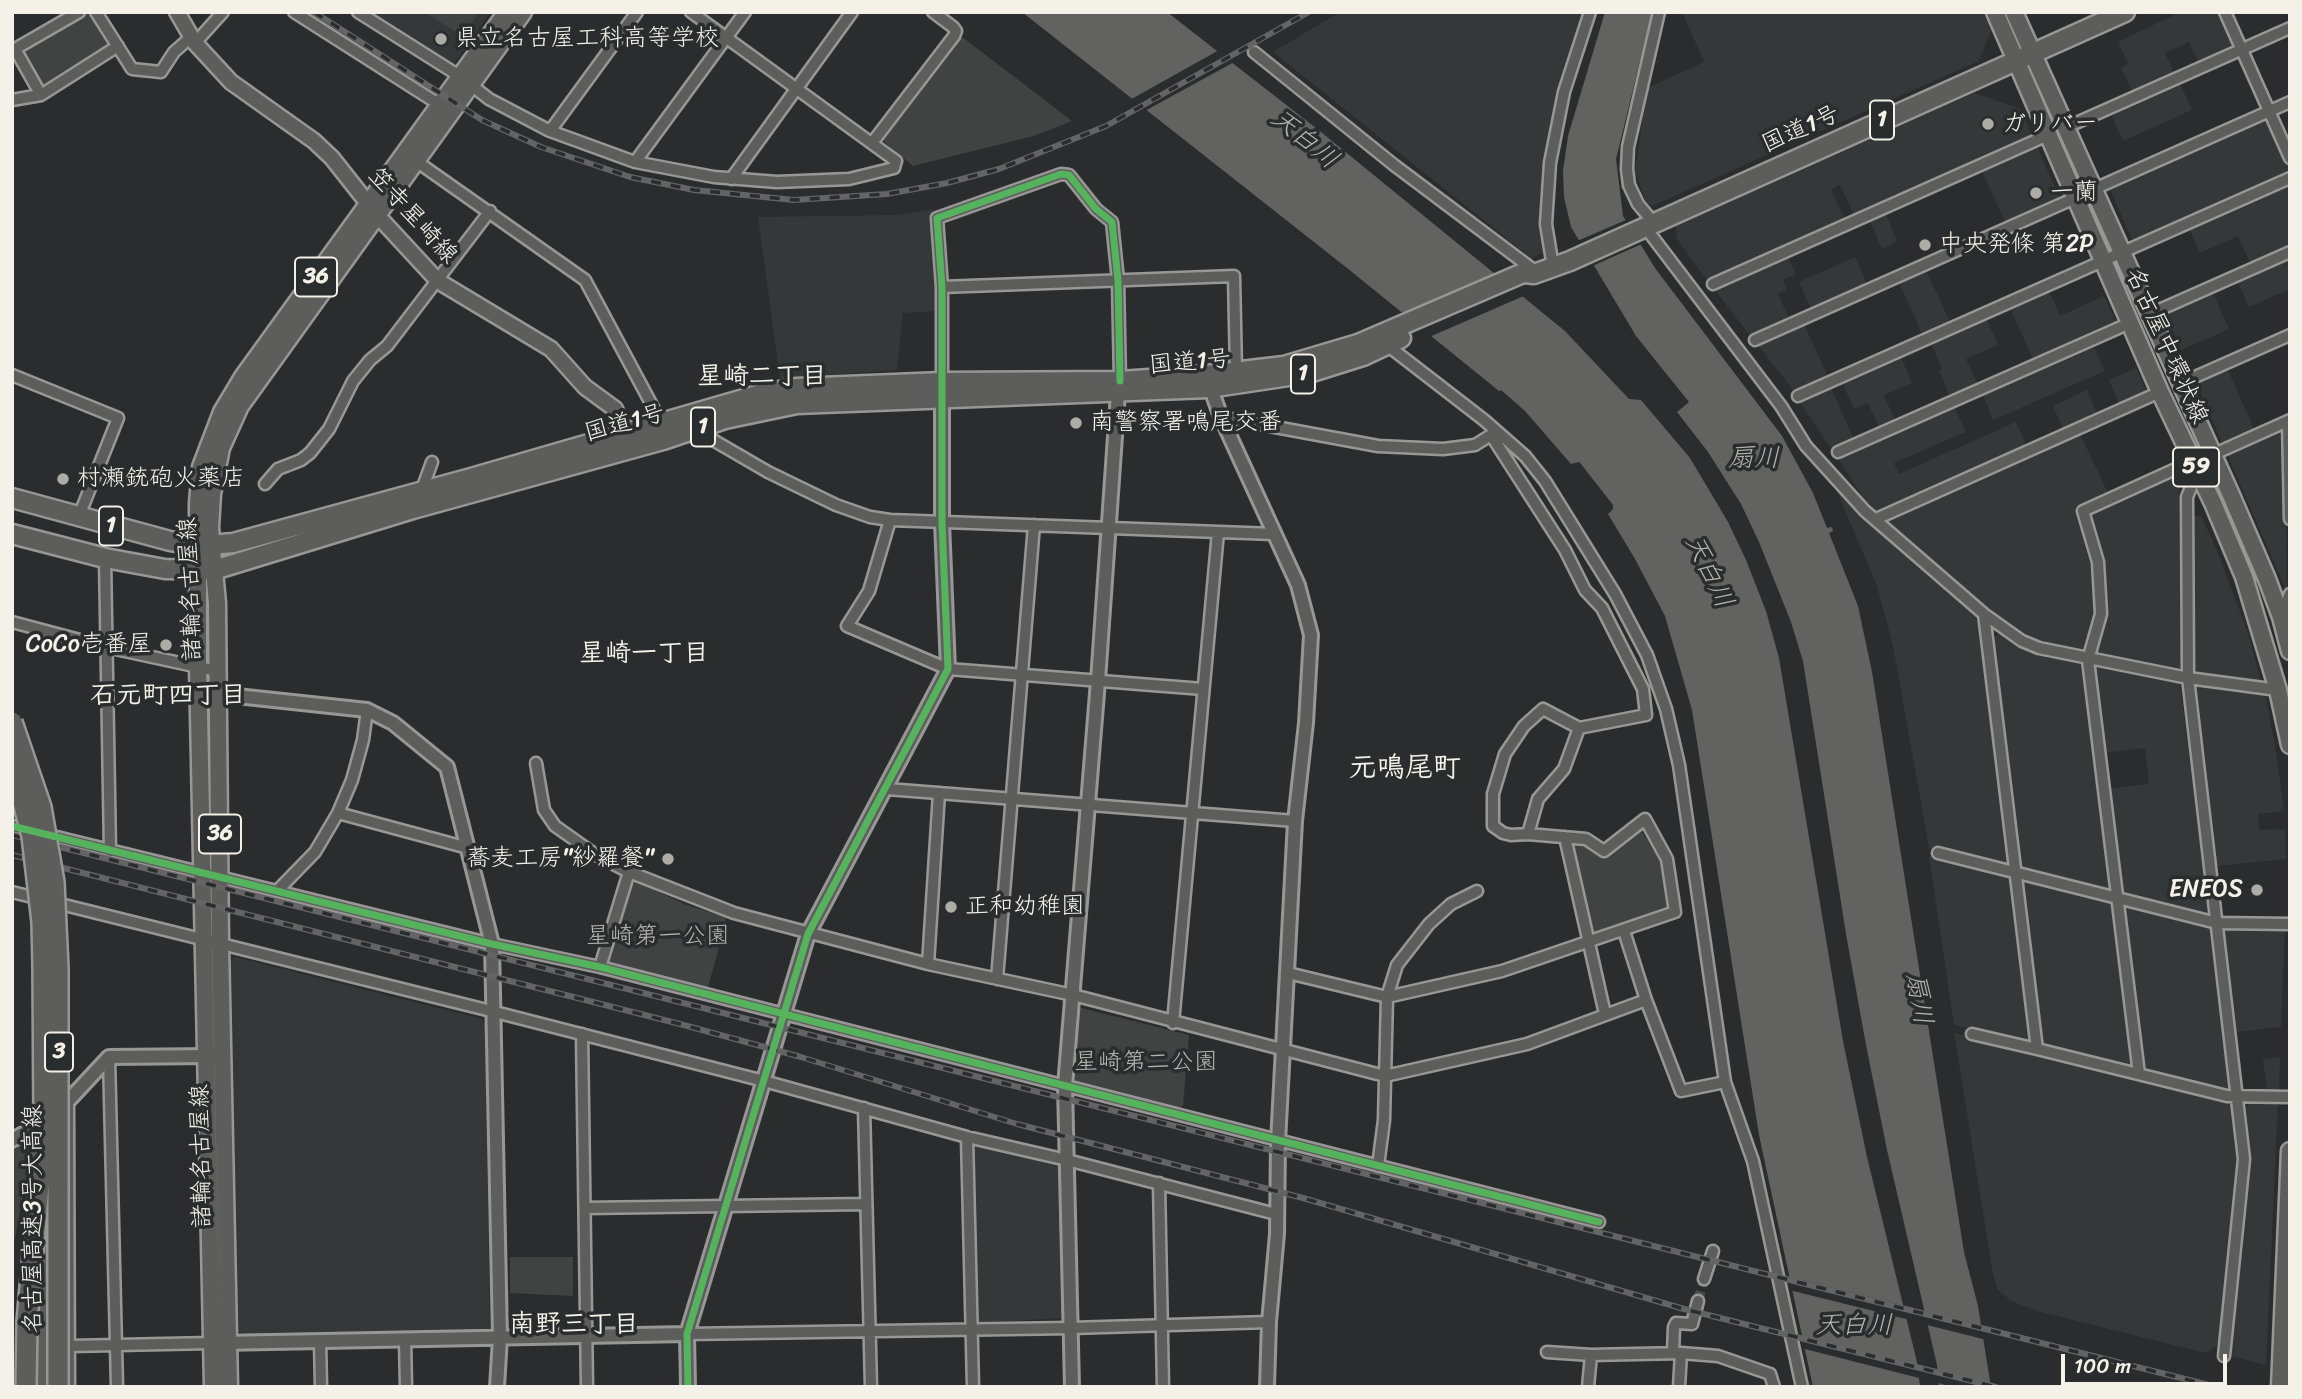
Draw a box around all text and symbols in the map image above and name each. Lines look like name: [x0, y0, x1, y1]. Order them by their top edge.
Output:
place label: 県立名古屋工科高等学校: [455, 25, 719, 53]
marker: 県立名古屋工科高等学校: [433, 31, 449, 47]
street label: 国道1号: [1758, 100, 1844, 160]
road number: 1: [1870, 100, 1894, 140]
water label: 天白川: [1264, 103, 1344, 177]
place label: ガリバー: [2002, 110, 2098, 138]
marker: ガリバー: [1980, 116, 1996, 132]
street label: 笠寺星崎線: [361, 162, 463, 270]
place label: 一蘭: [2050, 179, 2098, 207]
marker: 一蘭: [2028, 185, 2044, 201]
place label: 中央発條 第2P: [1939, 231, 2094, 259]
marker: 中央発條 第2P: [1917, 237, 1933, 253]
road number: 36: [295, 258, 337, 296]
street label: 名古屋中環状線: [2119, 263, 2213, 429]
street label: 国道1号: [1148, 345, 1232, 381]
road number: 1: [1291, 354, 1315, 394]
district label: 星崎二丁目: [697, 361, 827, 393]
street label: 国道1号: [582, 399, 668, 449]
road number: 1: [691, 408, 715, 446]
place label: 南警察署鳴尾交番: [1090, 409, 1282, 437]
marker: 南警察署鳴尾交番: [1068, 415, 1084, 431]
water label: 扇川: [1728, 443, 1780, 475]
road number: 59: [2173, 447, 2219, 486]
place label: 村瀬銃砲火薬店: [77, 465, 245, 493]
marker: 村瀬銃砲火薬店: [55, 471, 71, 487]
road number: 1: [99, 506, 123, 546]
street label: 諸輪名古屋線: [174, 517, 208, 661]
water label: 天白川: [1677, 530, 1739, 614]
place label: CoCo壱番屋: [26, 631, 152, 659]
marker: CoCo壱番屋: [158, 637, 174, 653]
district label: 星崎一丁目: [579, 638, 709, 670]
district label: 石元町四丁目: [90, 680, 246, 712]
district label: 元鳴尾町: [1349, 752, 1461, 786]
road number: 36: [199, 814, 241, 854]
place label: 蕎麦工房"紗羅餐": [466, 845, 654, 873]
marker: 蕎麦工房"紗羅餐": [660, 851, 676, 867]
place label: ENEOS: [2169, 876, 2243, 904]
marker: ENEOS: [2249, 882, 2265, 898]
place label: 正和幼稚園: [965, 893, 1085, 921]
marker: 正和幼稚園: [943, 899, 959, 915]
park label: 星崎第一公園: [586, 923, 730, 951]
water label: 扇川: [1898, 971, 1938, 1027]
road number: 3: [45, 1032, 73, 1072]
park label: 星崎第二公園: [1074, 1049, 1218, 1077]
street label: 諸輪名古屋線: [186, 1084, 218, 1228]
street label: 名古屋高速3号大高線: [20, 1104, 48, 1334]
district label: 南野三丁目: [509, 1309, 639, 1341]
water label: 天白川: [1815, 1310, 1893, 1342]
scale bar: [2064, 1340, 2230, 1384]
text: 100 m: [2074, 1347, 2131, 1385]

